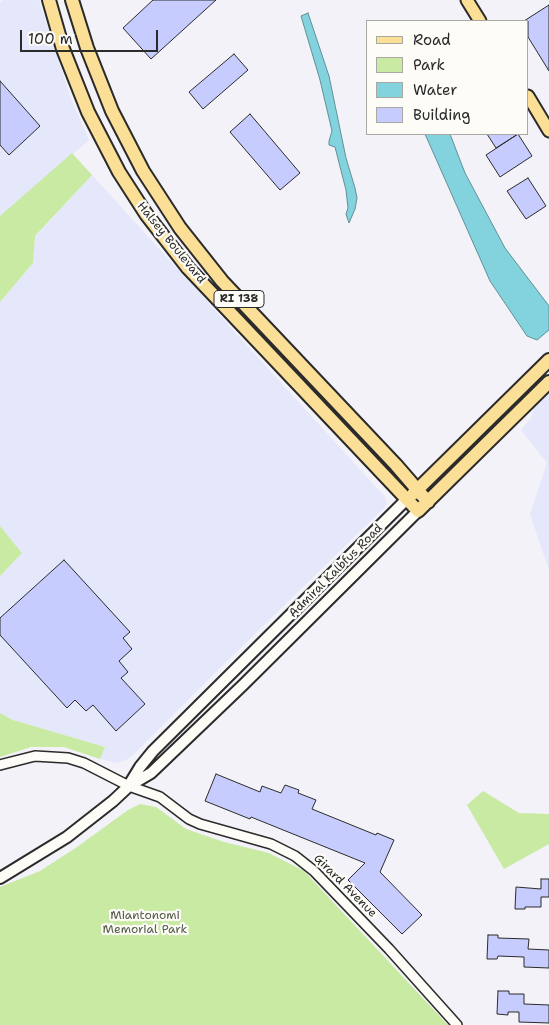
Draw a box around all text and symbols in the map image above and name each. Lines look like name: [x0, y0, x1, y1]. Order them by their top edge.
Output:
scale bar: [22, 20, 160, 52]
legend: [366, 20, 529, 135]
text: 100 m: [28, 29, 73, 49]
text: Road: [413, 30, 451, 50]
text: Park: [413, 55, 445, 75]
text: Water: [413, 80, 457, 100]
text: Building: [413, 105, 470, 125]
street label: Halsey Boulevard: [134, 199, 208, 287]
road number: RI 138: [214, 290, 264, 308]
street label: Admiral Kalbfus Road: [286, 521, 386, 621]
street label: Girard Avenue: [310, 851, 380, 921]
park label: Miantonomi Memorial Park: [103, 909, 187, 937]

